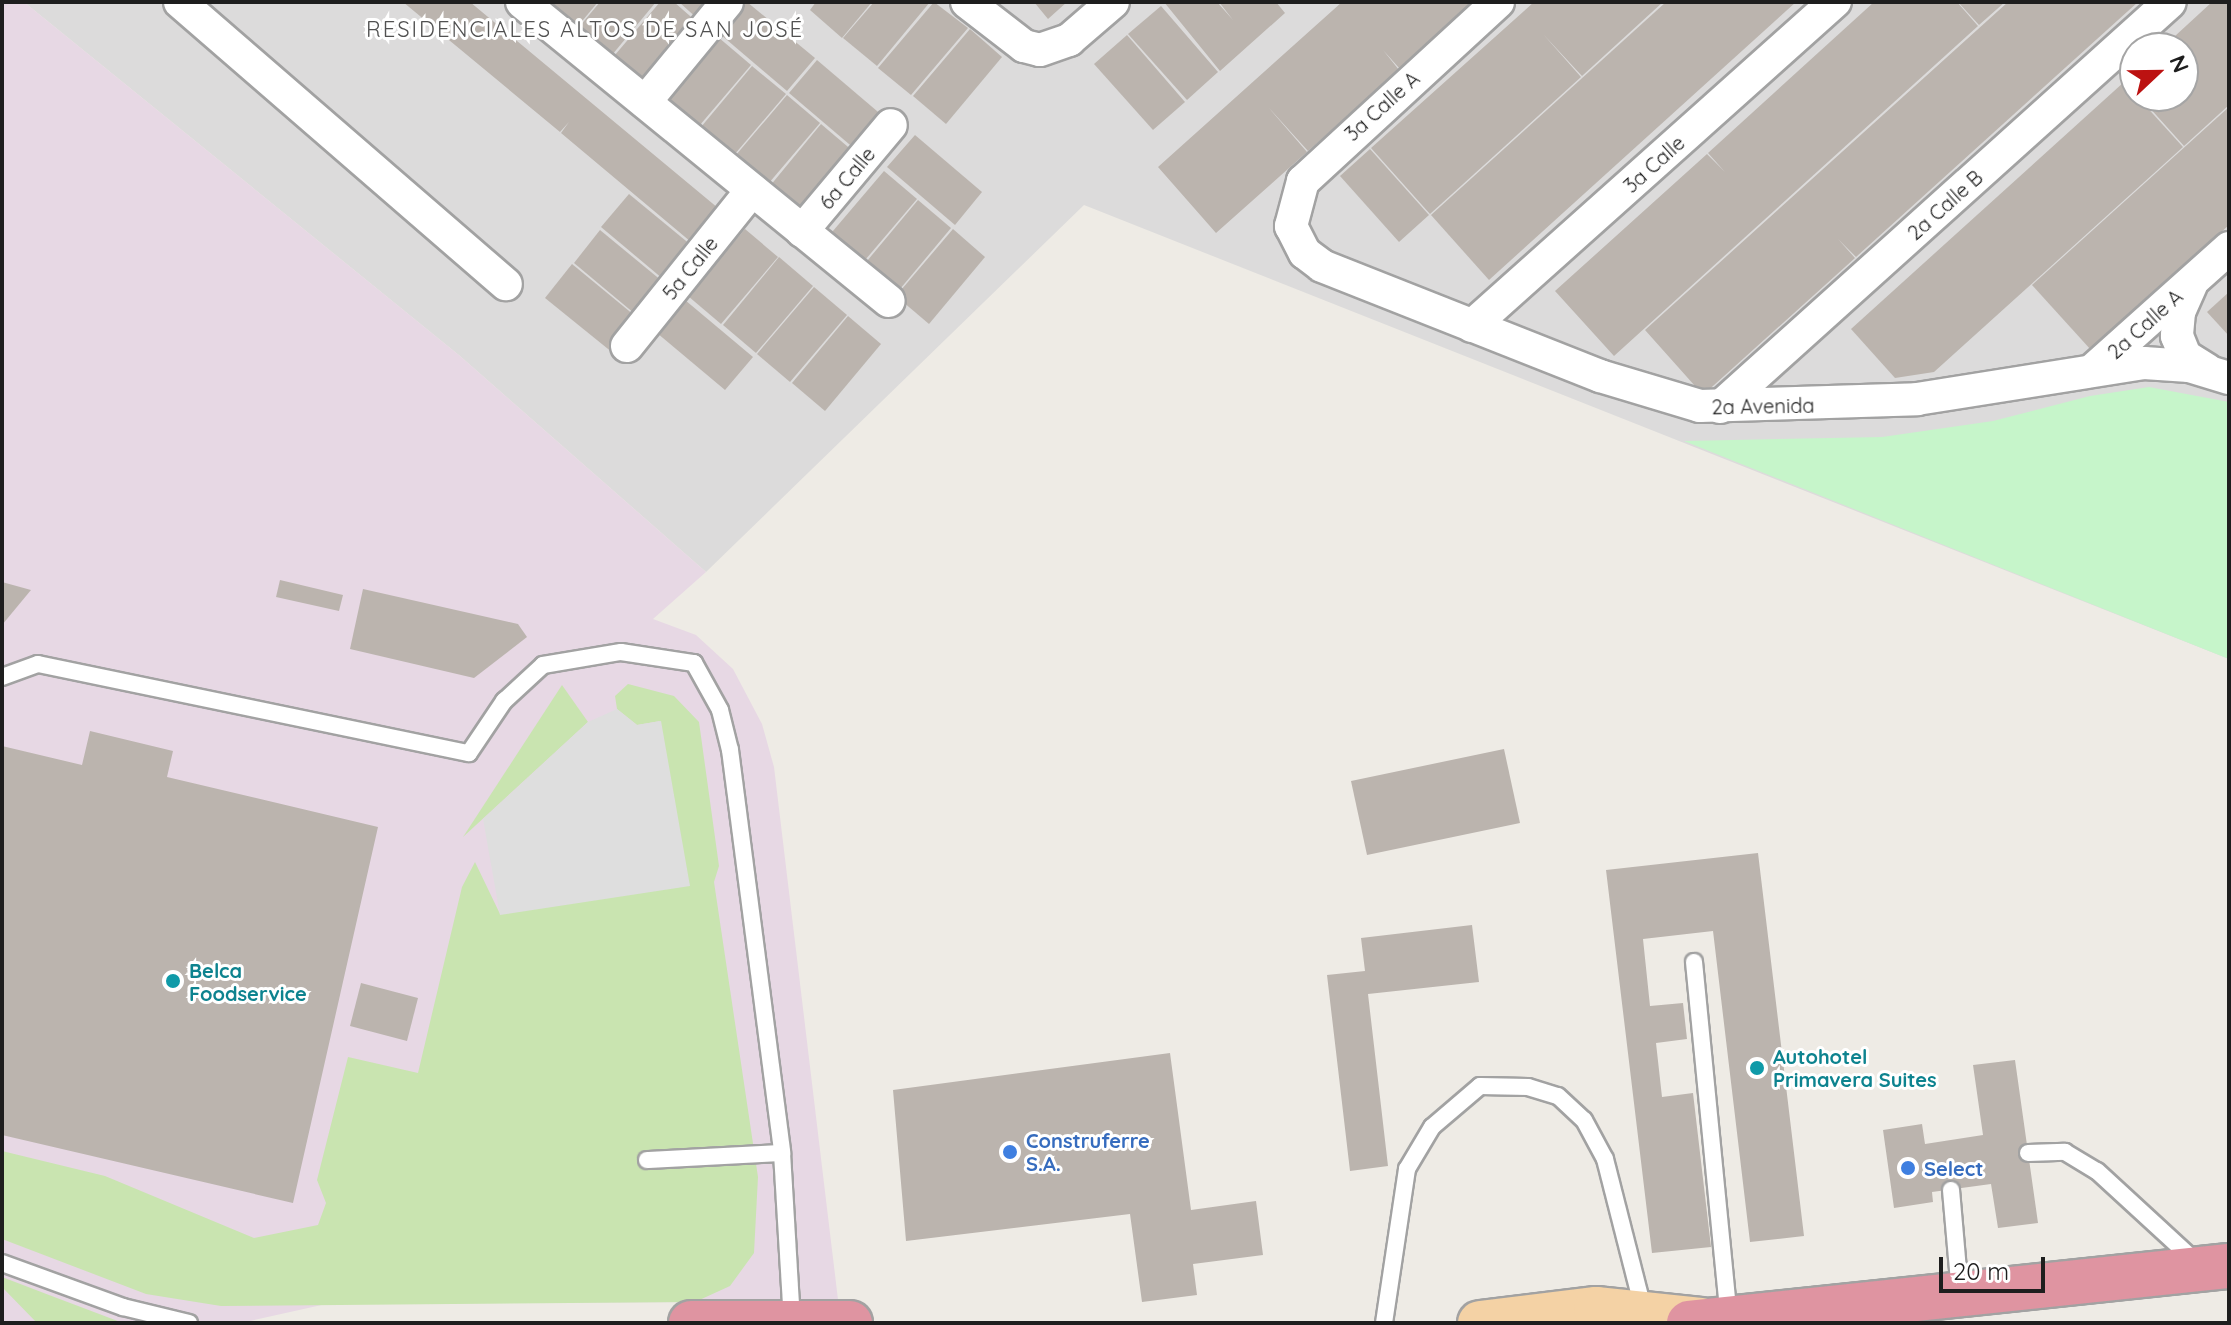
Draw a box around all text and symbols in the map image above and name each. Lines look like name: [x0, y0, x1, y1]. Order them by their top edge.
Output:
district label: RESIDENCIALES ALTOS DE SAN JOSÉ: [366, 17, 804, 43]
north arrow: [2119, 32, 2199, 112]
text: N: [2163, 51, 2195, 76]
street label: 3a Calle A: [1340, 66, 1424, 146]
street label: 3a Calle: [1619, 130, 1689, 198]
street label: 6a Calle: [814, 142, 880, 214]
street label: 2a Calle B: [1903, 165, 1987, 245]
street label: 5a Calle: [657, 232, 723, 304]
street label: 2a Calle A: [2103, 284, 2187, 364]
street label: 2a Avenida: [1711, 393, 1815, 419]
place label: Belca Foodservice: [189, 958, 307, 1005]
marker: Belca Foodservice: [164, 972, 182, 990]
place label: Autohotel Primavera Suites: [1773, 1044, 1937, 1091]
marker: Autohotel Primavera Suites: [1748, 1059, 1766, 1077]
place label: Construferre S.A.: [1026, 1128, 1150, 1175]
marker: Construferre S.A.: [1001, 1143, 1019, 1161]
place label: Select: [1924, 1156, 1983, 1180]
marker: Select: [1899, 1159, 1917, 1177]
scale bar: [1943, 1241, 2049, 1291]
text: 20 m: [1953, 1256, 2009, 1286]

